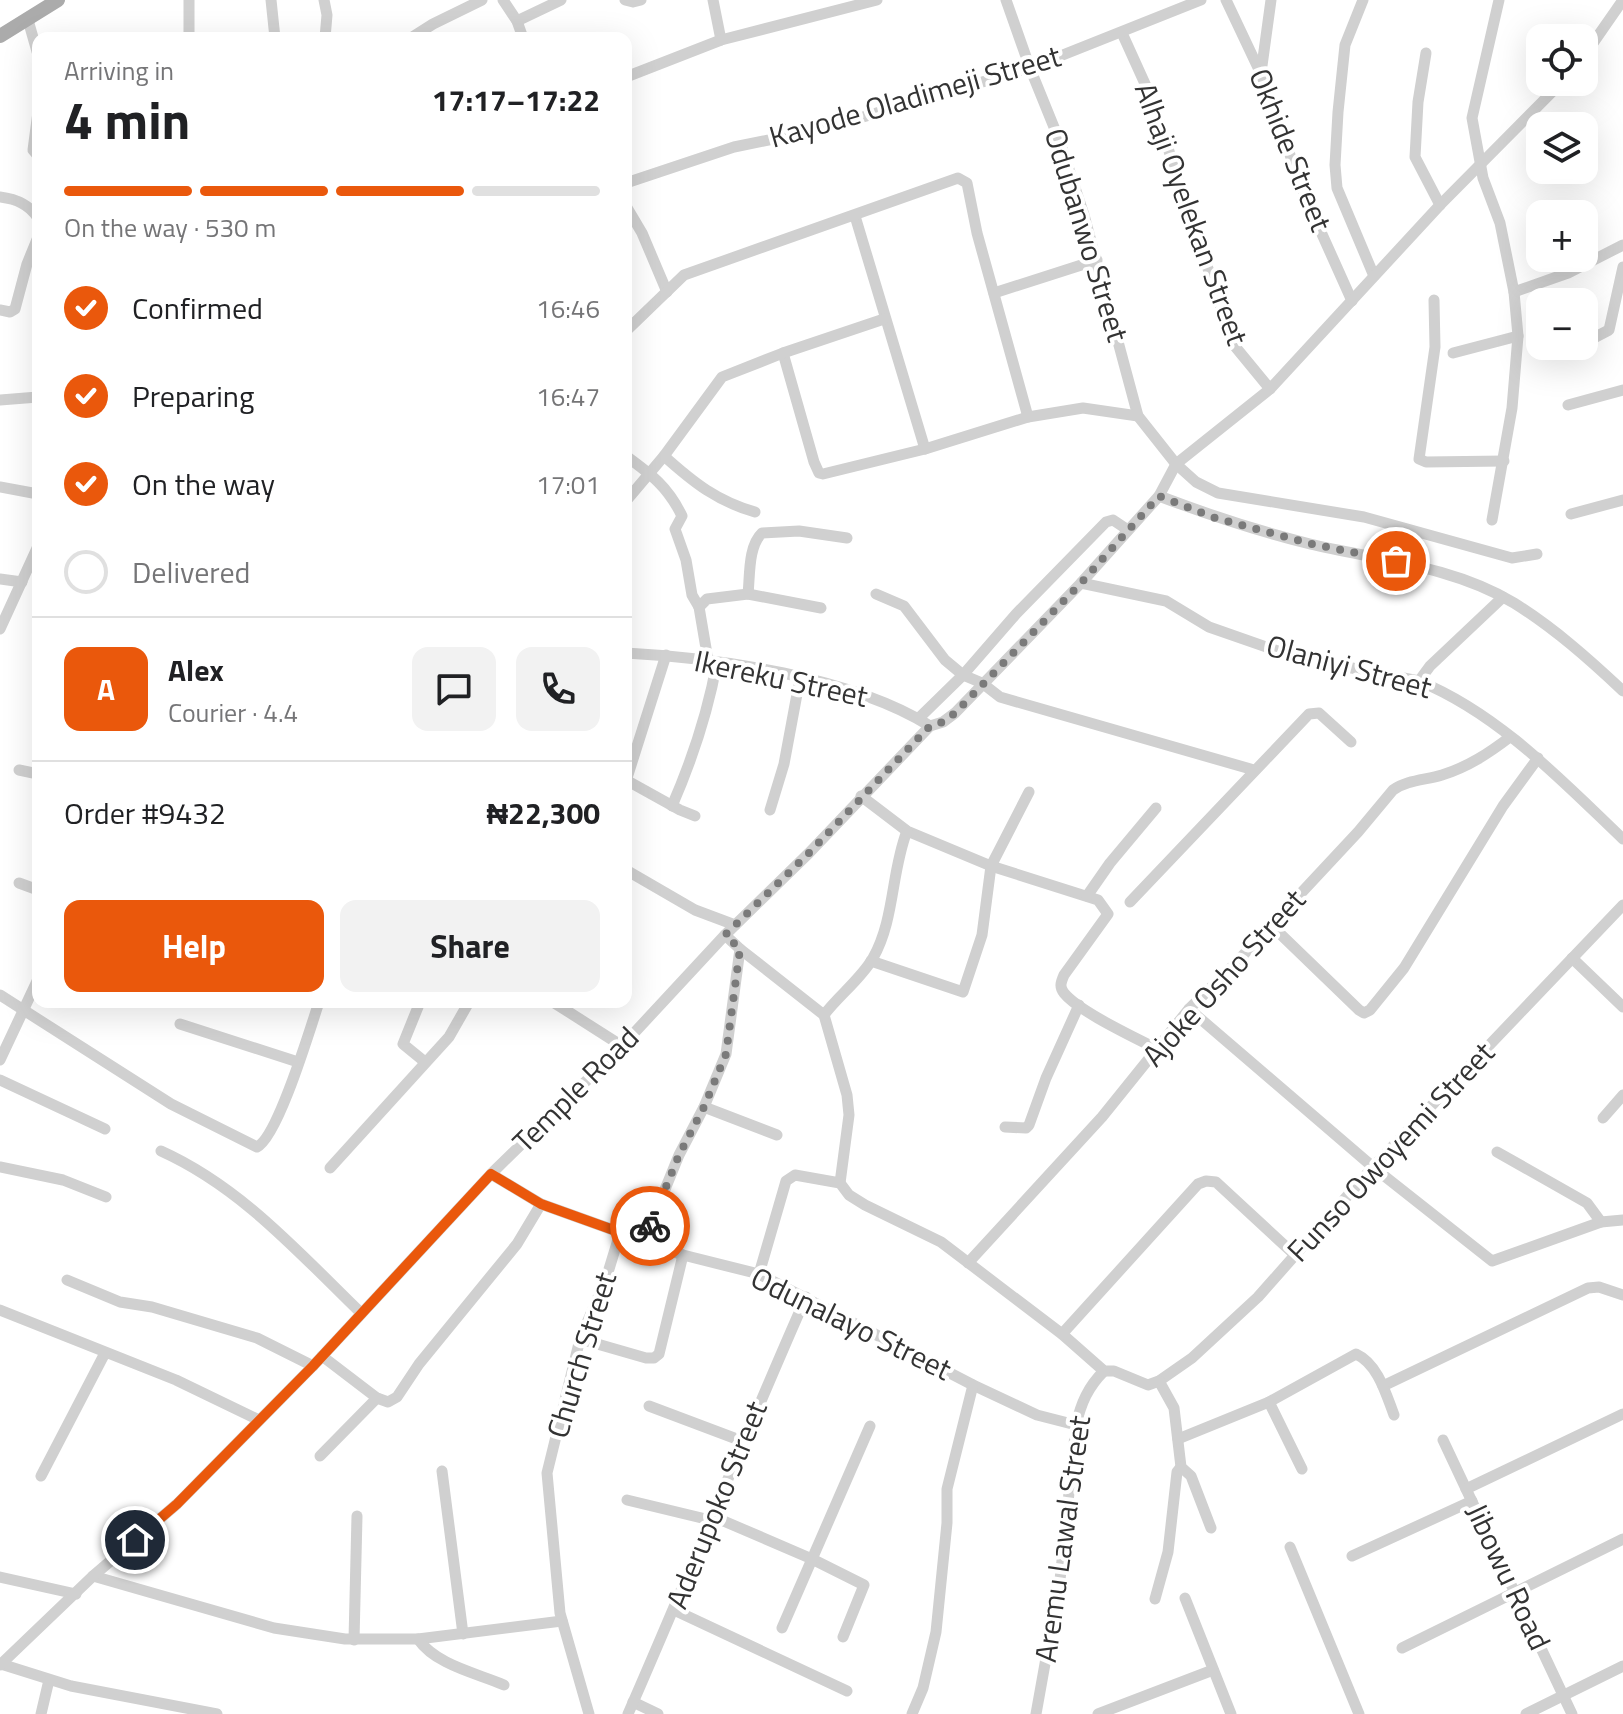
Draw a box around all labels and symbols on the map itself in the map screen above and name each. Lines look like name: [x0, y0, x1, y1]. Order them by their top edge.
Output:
street label: Kayode Oladimeji Street: [764, 32, 1066, 160]
street label: Okhide Street: [1237, 61, 1345, 238]
street label: Alhaji Oyelekan Street: [1123, 76, 1261, 352]
street label: Odubanwo Street: [1033, 122, 1141, 347]
pin: [1362, 527, 1430, 595]
street label: Olaniyi Street: [1261, 622, 1437, 710]
street label: Ikereku Street: [690, 637, 873, 719]
street label: Ajoke Osho Street: [1131, 878, 1316, 1077]
street label: Temple Road: [501, 1015, 649, 1163]
street label: Funso Owoyemi Street: [1276, 1030, 1505, 1272]
courier: [610, 1186, 690, 1266]
street label: Odunalayo Street: [743, 1255, 960, 1392]
street label: Church Street: [534, 1266, 628, 1443]
street label: Aderupoko Street: [653, 1393, 779, 1615]
street label: Aremu Lawal Street: [1022, 1412, 1102, 1665]
street label: Jibowu Road: [1455, 1496, 1563, 1657]
pin: [101, 1506, 169, 1574]

